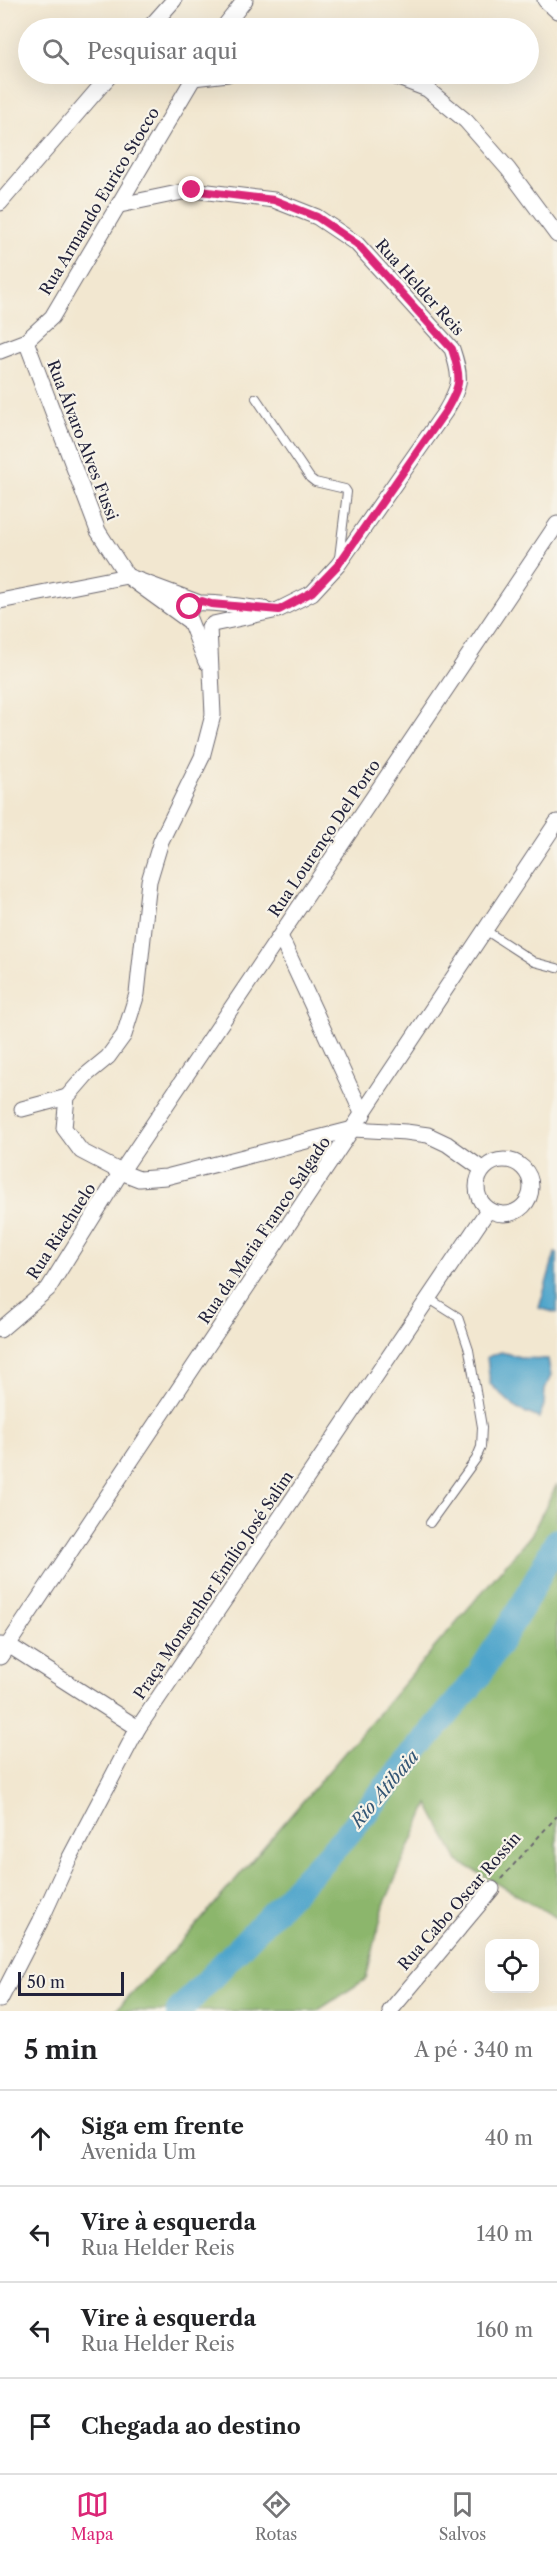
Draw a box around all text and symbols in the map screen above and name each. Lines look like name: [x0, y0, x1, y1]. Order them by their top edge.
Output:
search box: [18, 18, 539, 84]
icon: search: [39, 35, 72, 68]
text: Pesquisar aqui: [87, 38, 237, 65]
street label: Rua Armando Eurico Stocco: [35, 103, 163, 299]
route end: [178, 176, 204, 202]
street label: Rua Helder Reis: [371, 235, 469, 339]
street label: Rua Álvaro Alves Fussi: [43, 357, 123, 523]
route start: [176, 593, 202, 619]
street label: Rua Lourenço Del Porto: [264, 755, 384, 920]
street label: Rua da Maria Franco Salgado: [194, 1132, 334, 1328]
street label: Rua Riachuelo: [22, 1179, 100, 1283]
street label: Praça Monsenhor Emílio José Salim: [129, 1467, 297, 1703]
water label: Rio Atibaia: [345, 1746, 424, 1834]
street label: Rua Cabo Oscar Rossin: [394, 1828, 524, 1974]
map controls: [485, 1939, 539, 1993]
button: locate: [485, 1939, 539, 1993]
scale bar: [18, 1969, 124, 1996]
text: 50 m: [27, 1972, 65, 1992]
text: 5 min: [24, 2034, 98, 2066]
text: A pé · 340 m: [415, 2038, 533, 2062]
text: Siga em frente: [81, 2113, 244, 2140]
icon: ahead: [24, 2122, 57, 2155]
text: 40 m: [485, 2126, 533, 2150]
text: Avenida Um: [81, 2140, 196, 2164]
text: Vire à esquerda: [81, 2209, 256, 2236]
icon: left: [24, 2218, 57, 2251]
text: 140 m: [476, 2222, 533, 2246]
text: Rua Helder Reis: [81, 2236, 235, 2260]
text: Vire à esquerda: [81, 2305, 256, 2332]
icon: left: [24, 2314, 57, 2347]
text: 160 m: [476, 2318, 533, 2342]
text: Rua Helder Reis: [81, 2332, 235, 2356]
icon: arrive: [24, 2410, 57, 2443]
text: Chegada ao destino: [81, 2413, 301, 2440]
tab: Mapa: [71, 2488, 113, 2544]
tab: Rotas: [255, 2488, 297, 2544]
tab: Salvos: [439, 2488, 486, 2544]

